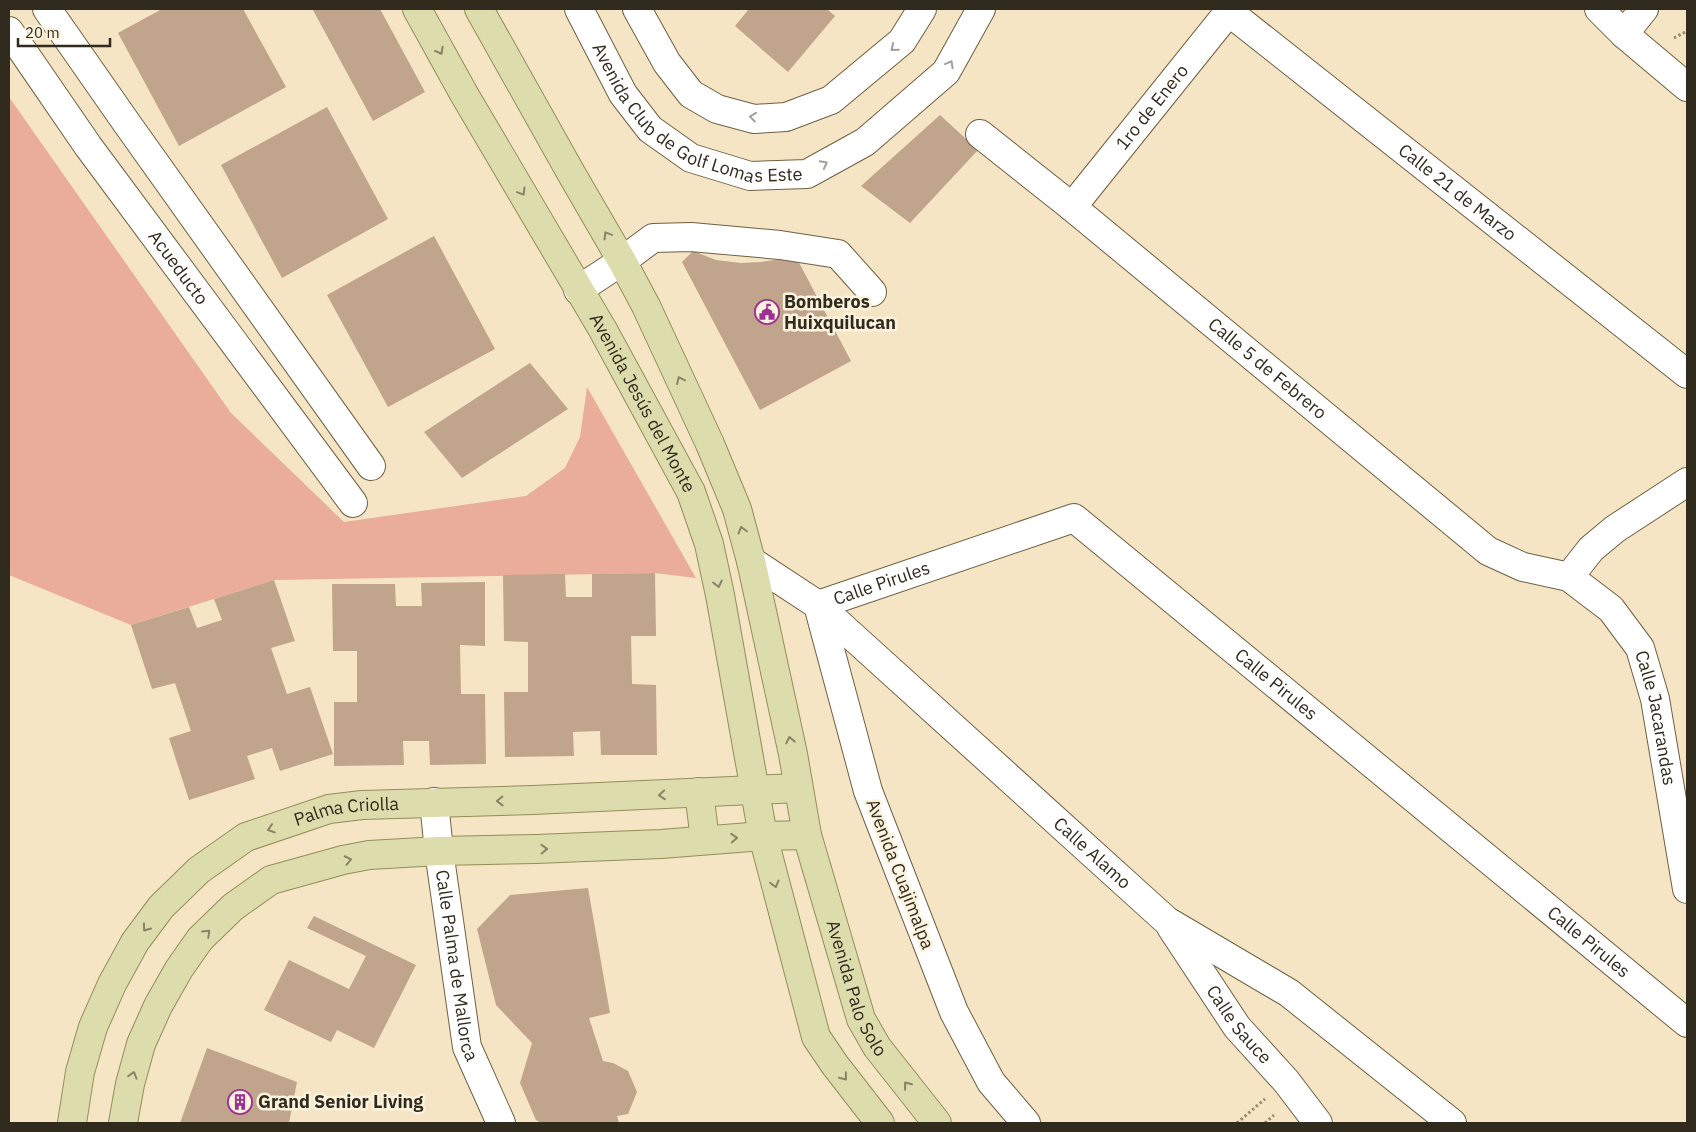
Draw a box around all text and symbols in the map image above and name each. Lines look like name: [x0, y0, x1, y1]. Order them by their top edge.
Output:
scale bar: [18, 15, 110, 47]
text: 20 m: [25, 23, 60, 42]
street label: Avenida Club de Golf Lomas Este: [587, 39, 803, 188]
one-way arrow: [890, 42, 899, 51]
one-way arrow: [434, 46, 444, 55]
street label: 1ro de Enero: [1110, 59, 1193, 154]
one-way arrow: [944, 60, 954, 69]
one-way arrow: [749, 112, 757, 123]
street label: Calle 21 de Marzo: [1394, 138, 1521, 246]
one-way arrow: [819, 161, 828, 171]
one-way arrow: [515, 186, 525, 195]
street label: Acueducto: [144, 226, 214, 309]
one-way arrow: [604, 232, 614, 241]
place label: Bomberos Huixquilucan: [784, 290, 896, 334]
public building icon: Bomberos Huixquilucan: [754, 299, 780, 325]
street label: Avenida Jesús del Monte: [585, 309, 701, 496]
street label: Calle 5 de Febrero: [1204, 312, 1332, 424]
one-way arrow: [676, 377, 686, 386]
one-way arrow: [738, 527, 748, 535]
street label: Calle Pirules: [830, 556, 933, 610]
one-way arrow: [712, 579, 723, 588]
street label: Calle Pirules: [1230, 643, 1322, 725]
street label: Calle Jacarandas: [1630, 648, 1681, 787]
one-way arrow: [785, 735, 795, 744]
one-way arrow: [658, 789, 666, 800]
street label: Palma Criolla: [291, 792, 400, 831]
street label: Avenida Cuajimalpa: [861, 795, 940, 953]
one-way arrow: [496, 796, 504, 806]
street label: Calle Alamo: [1049, 812, 1136, 894]
one-way arrow: [267, 823, 276, 833]
one-way arrow: [730, 833, 738, 844]
one-way arrow: [541, 843, 549, 854]
one-way arrow: [343, 855, 352, 865]
street label: Calle Palma de Mallorca: [431, 868, 484, 1065]
one-way arrow: [770, 879, 780, 887]
street label: Calle Pirules: [1543, 901, 1635, 982]
street label: Avenida Palo Solo: [822, 917, 892, 1061]
one-way arrow: [143, 922, 152, 932]
one-way arrow: [201, 930, 210, 939]
street label: Calle Sauce: [1202, 981, 1277, 1069]
one-way arrow: [839, 1071, 847, 1080]
one-way arrow: [127, 1072, 137, 1080]
one-way arrow: [904, 1082, 912, 1091]
building icon: Grand Senior Living: [227, 1089, 253, 1115]
place label: Grand Senior Living: [258, 1090, 423, 1113]

